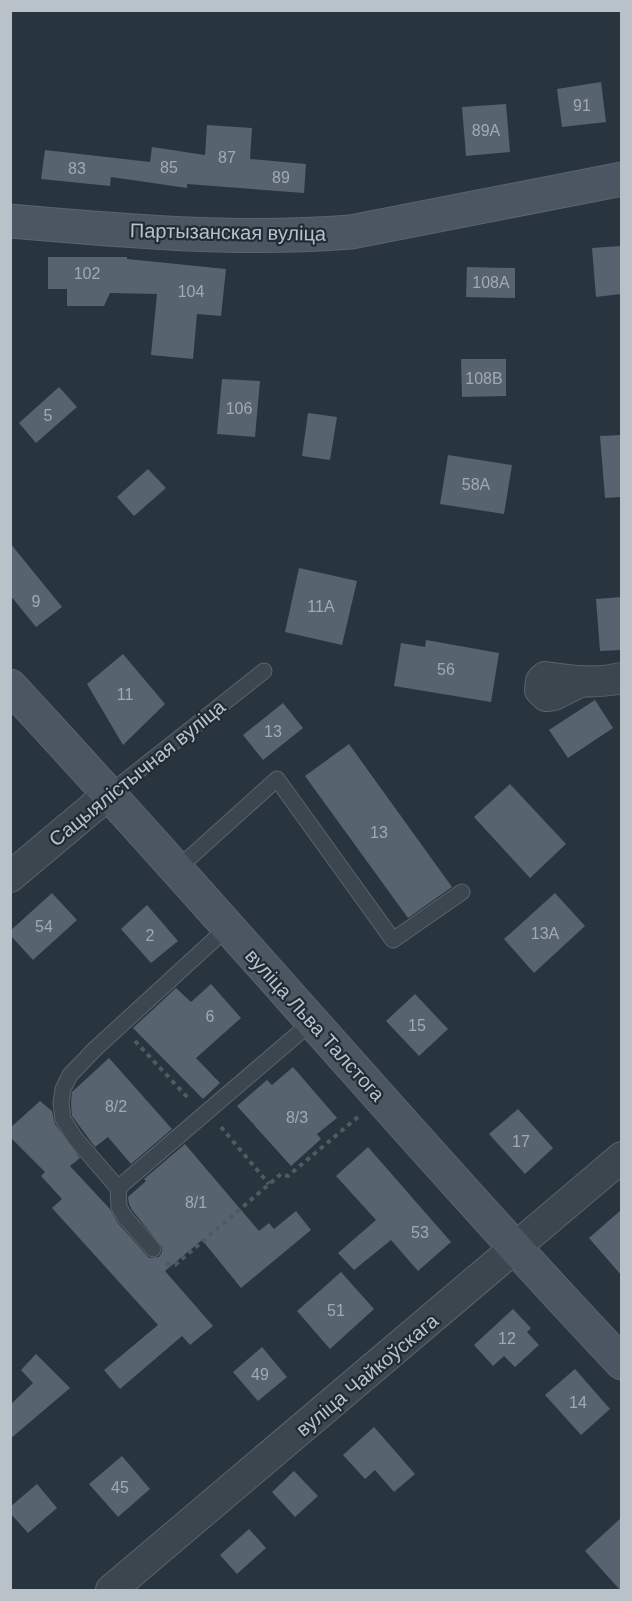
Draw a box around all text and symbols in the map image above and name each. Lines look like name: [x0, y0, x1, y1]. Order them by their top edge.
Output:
house number: 91: [573, 97, 591, 114]
house number: 89А: [472, 122, 501, 139]
house number: 87: [218, 149, 236, 166]
house number: 85: [160, 159, 178, 176]
house number: 83: [68, 160, 86, 177]
house number: 89: [272, 169, 290, 186]
street label: Партызанская вуліца: [130, 219, 327, 245]
house number: 102: [74, 265, 100, 282]
house number: 108А: [472, 274, 510, 291]
house number: 104: [178, 283, 204, 300]
house number: 108В: [465, 370, 503, 387]
house number: 106: [226, 400, 252, 417]
house number: 5: [44, 407, 53, 424]
house number: 58А: [462, 476, 491, 493]
house number: 9: [32, 593, 41, 610]
house number: 11А: [307, 598, 335, 615]
house number: 56: [437, 661, 455, 678]
house number: 11: [117, 686, 133, 703]
street label: Сацыялістычная вуліца: [45, 695, 230, 851]
house number: 13: [264, 723, 282, 740]
house number: 13: [370, 824, 388, 841]
house number: 54: [35, 918, 53, 935]
house number: 13А: [531, 925, 560, 942]
house number: 2: [146, 927, 155, 944]
street label: вуліца Льва Талстога: [241, 945, 390, 1106]
house number: 6: [206, 1008, 215, 1025]
house number: 15: [408, 1017, 426, 1034]
house number: 8/2: [105, 1098, 127, 1115]
house number: 8/3: [286, 1109, 308, 1126]
house number: 17: [512, 1133, 530, 1150]
house number: 8/1: [185, 1194, 207, 1211]
house number: 53: [411, 1224, 429, 1241]
house number: 51: [327, 1302, 345, 1319]
street label: вуліца Чайкоўскага: [292, 1309, 443, 1441]
house number: 12: [498, 1330, 516, 1347]
house number: 49: [251, 1366, 269, 1383]
house number: 14: [569, 1394, 587, 1411]
house number: 45: [111, 1479, 129, 1496]

